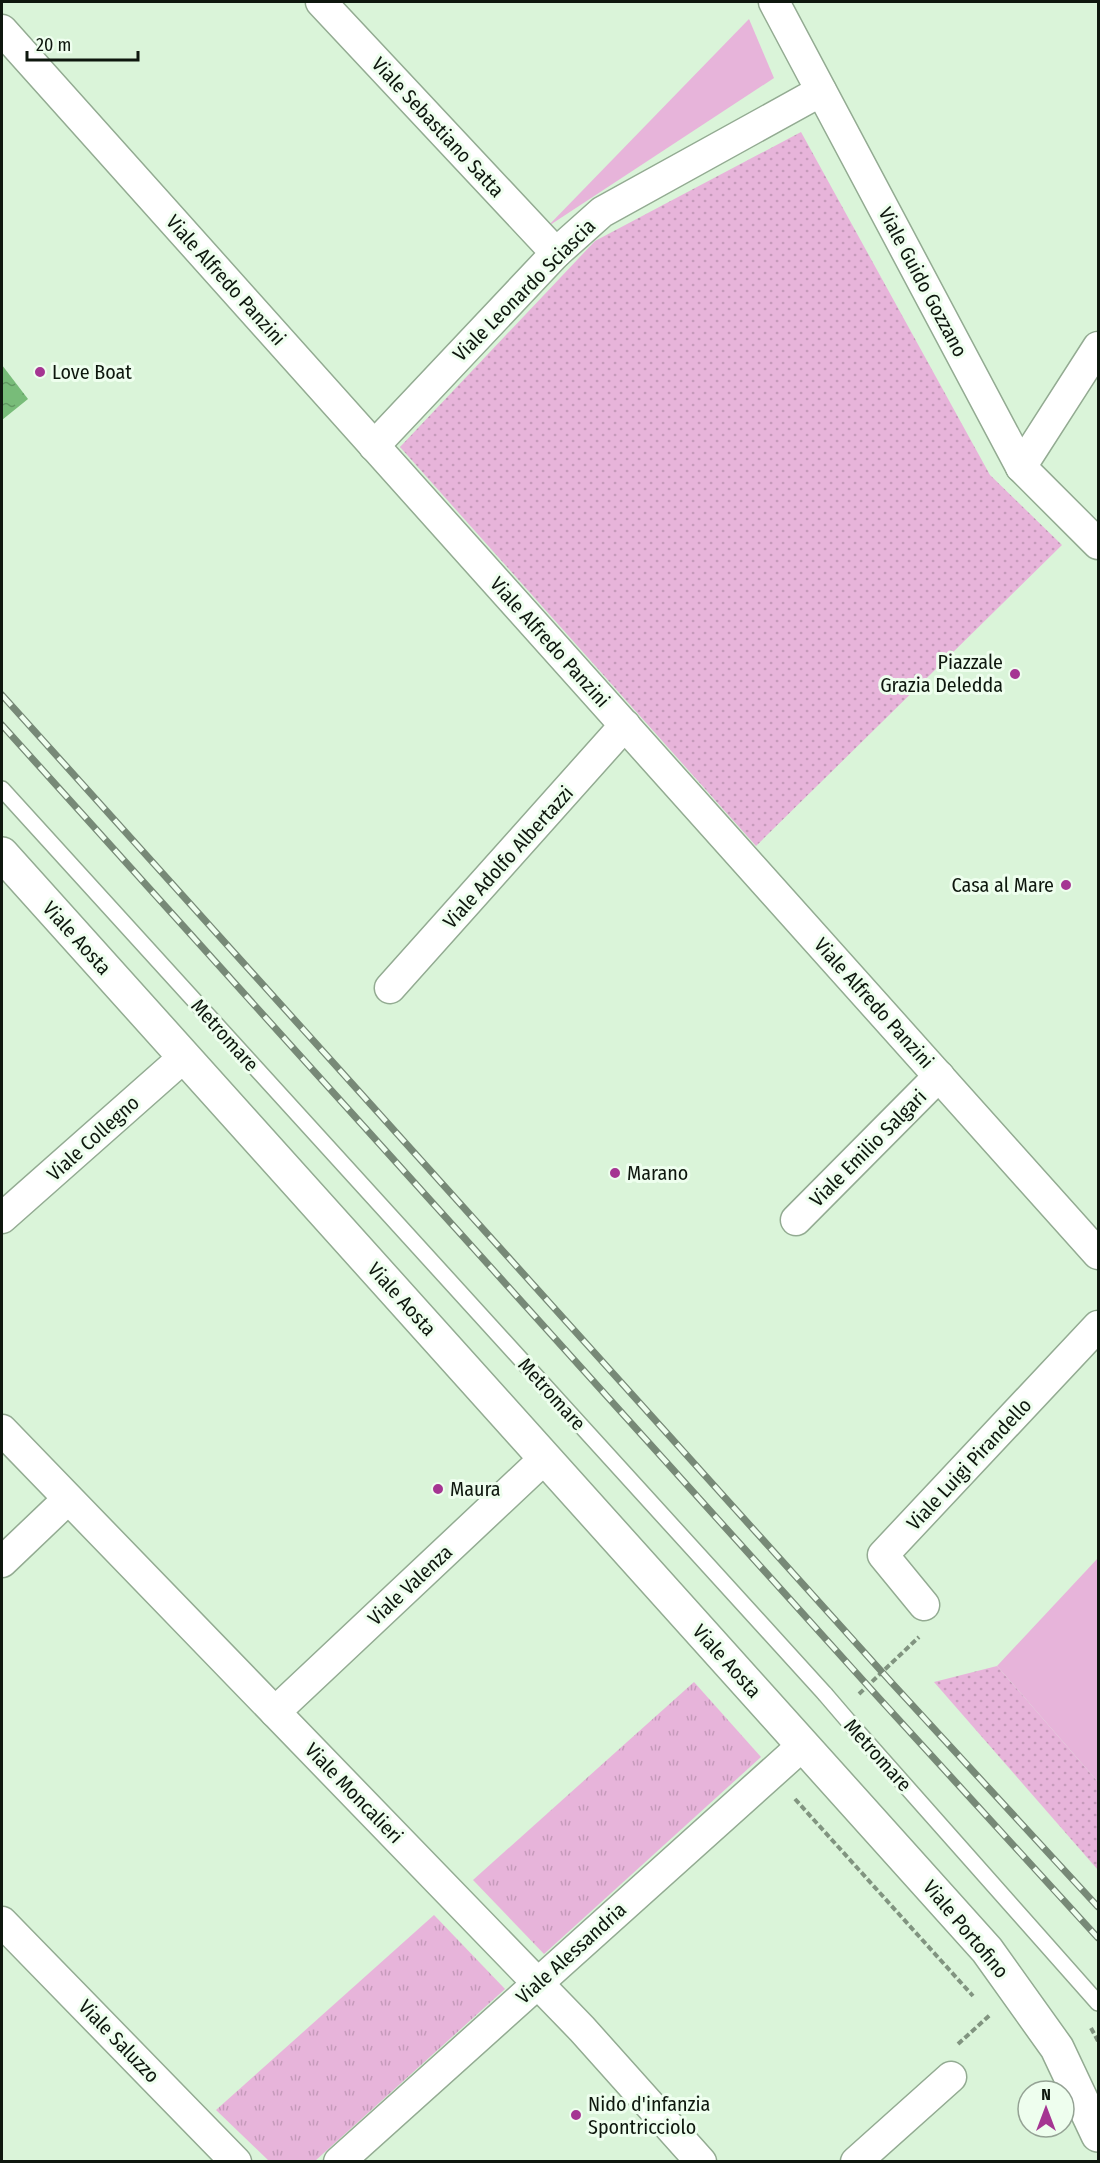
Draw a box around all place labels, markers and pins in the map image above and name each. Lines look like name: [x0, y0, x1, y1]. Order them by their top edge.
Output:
place label: Love Boat: [52, 360, 132, 384]
marker: Love Boat: [33, 365, 47, 379]
place label: Piazzale Grazia Deledda: [880, 650, 1003, 697]
marker: Piazzale Grazia Deledda: [1008, 667, 1022, 681]
place label: Casa al Mare: [952, 873, 1054, 897]
marker: Casa al Mare: [1059, 878, 1073, 892]
place label: Marano: [627, 1161, 688, 1185]
marker: Marano: [608, 1166, 622, 1180]
place label: Maura: [450, 1477, 501, 1501]
marker: Maura: [431, 1482, 445, 1496]
place label: Nido d'infanzia Spontricciolo: [588, 2092, 710, 2139]
marker: Nido d'infanzia Spontricciolo: [569, 2108, 583, 2122]

